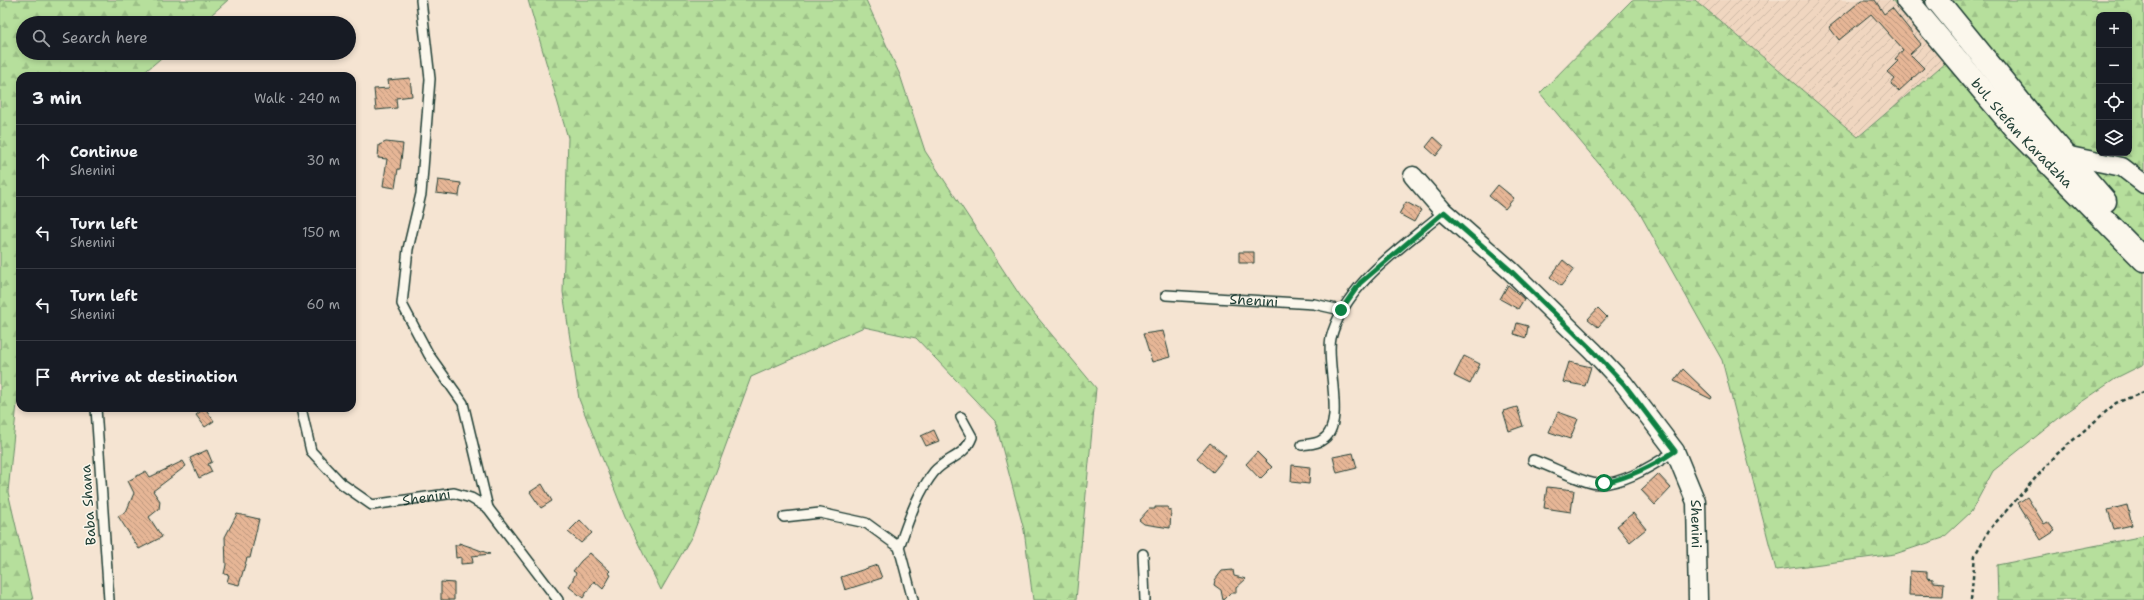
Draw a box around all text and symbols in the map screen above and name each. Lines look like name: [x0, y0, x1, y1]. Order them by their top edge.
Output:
map controls: [2096, 12, 2132, 156]
button: +: [2096, 12, 2132, 48]
search box: [16, 16, 356, 60]
icon: search: [30, 27, 52, 49]
text: Search here: [62, 28, 148, 48]
button: −: [2096, 48, 2132, 84]
street label: bul. Stefan Karadzha: [1968, 74, 2077, 192]
button: locate: [2096, 84, 2132, 120]
text: 3 min: [32, 87, 82, 109]
text: Walk · 240 m: [254, 90, 340, 107]
button: layers: [2096, 120, 2132, 156]
text: Continue: [70, 142, 138, 162]
icon: ahead: [32, 150, 54, 172]
text: 30 m: [306, 152, 340, 169]
text: Shenini: [70, 162, 115, 179]
text: Turn left: [70, 214, 138, 234]
icon: left: [32, 222, 54, 244]
text: 150 m: [302, 224, 340, 241]
text: Shenini: [70, 234, 115, 251]
text: Turn left: [70, 286, 138, 306]
street label: Shenini: [1229, 290, 1279, 311]
icon: left: [32, 294, 54, 316]
text: 60 m: [307, 296, 340, 313]
route end: [1332, 301, 1350, 319]
text: Shenini: [70, 306, 115, 323]
icon: arrive: [32, 366, 54, 388]
text: Arrive at destination: [70, 367, 238, 387]
street label: Baba Shana: [76, 464, 100, 546]
route start: [1595, 474, 1613, 492]
street label: Shenini: [401, 485, 452, 509]
street label: Shenini: [1687, 499, 1706, 549]

